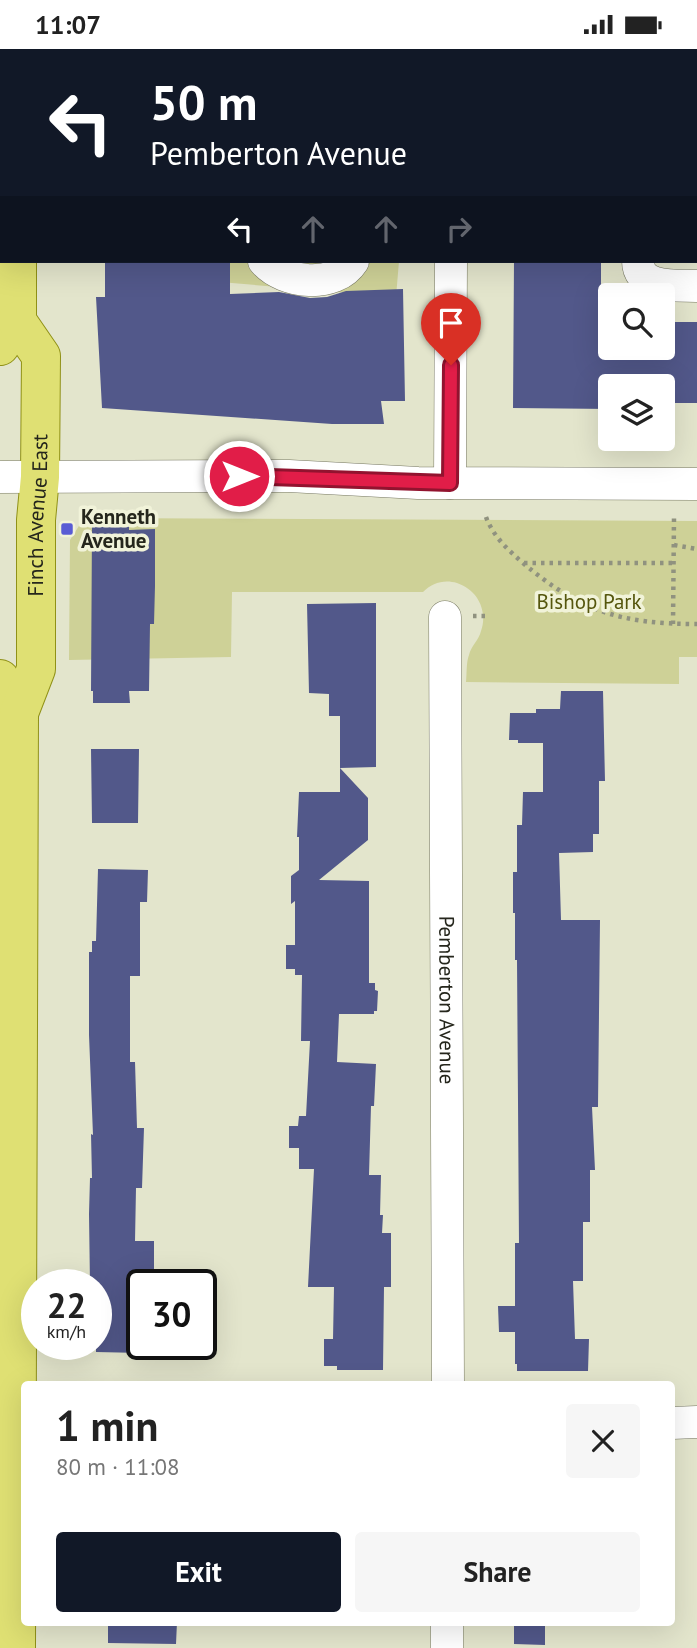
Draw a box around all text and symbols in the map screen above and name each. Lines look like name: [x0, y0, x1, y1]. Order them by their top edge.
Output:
text: 11:07: [35, 8, 101, 41]
text: 50 m: [150, 70, 257, 134]
icon: left: [35, 77, 126, 168]
text: Pemberton Avenue: [150, 132, 407, 174]
icon: left: [221, 210, 259, 248]
icon: ahead: [294, 210, 332, 248]
icon: ahead: [367, 210, 405, 248]
icon: right: [440, 210, 478, 248]
map controls: [598, 283, 675, 451]
button: search: [598, 283, 675, 360]
pin: [421, 293, 481, 365]
icon: arrive: [432, 304, 470, 342]
button: layers: [598, 374, 675, 451]
street label: Finch Avenue East: [22, 434, 53, 597]
position arrow: [202, 439, 276, 513]
place label: Kenneth Avenue: [81, 503, 156, 554]
marker: Kenneth Avenue: [59, 521, 75, 537]
park label: Bishop Park: [536, 588, 642, 615]
street label: Pemberton Avenue: [433, 916, 461, 1084]
speed limit sign: 30: [126, 1269, 217, 1360]
text: 22: [47, 1282, 86, 1328]
text: km/h: [47, 1320, 86, 1343]
text: 1 min: [56, 1398, 158, 1453]
button: close: [566, 1404, 640, 1478]
text: 80 m · 11:08: [56, 1452, 180, 1481]
button: Exit: [56, 1532, 341, 1612]
button: Share: [355, 1532, 640, 1612]

